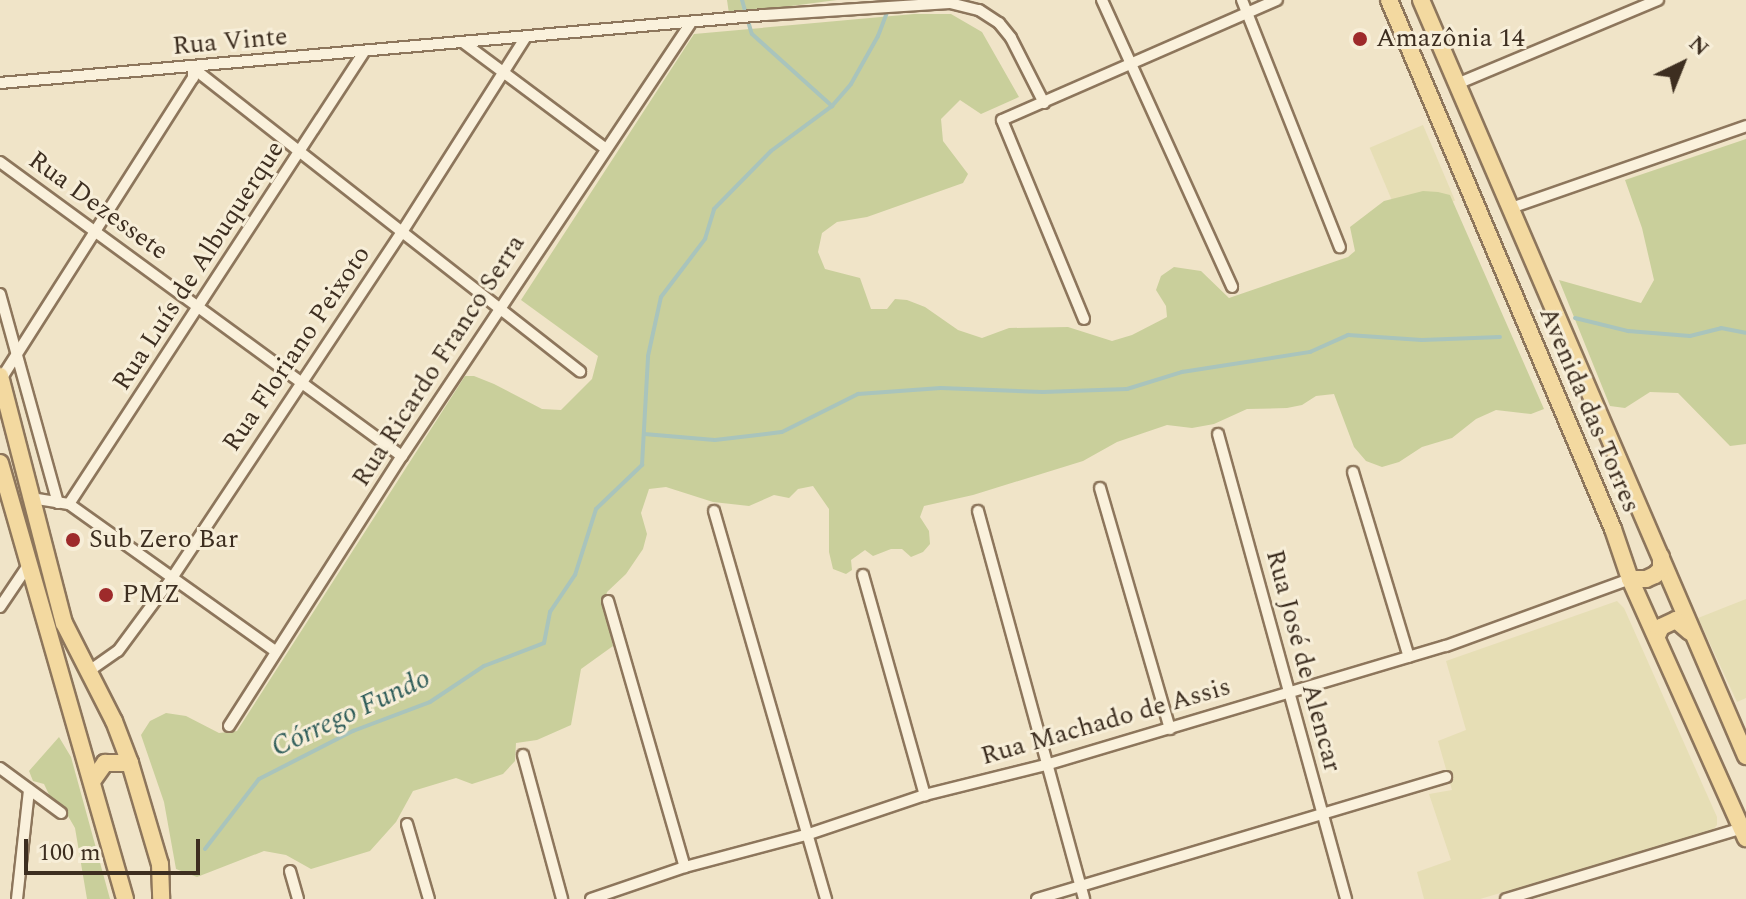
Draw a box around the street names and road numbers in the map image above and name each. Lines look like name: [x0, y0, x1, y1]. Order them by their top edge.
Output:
street label: Rua Vinte: [171, 21, 289, 63]
street label: Rua Luís de Albuquerque: [107, 135, 291, 397]
street label: Rua Dezessete: [22, 145, 174, 267]
street label: Rua Ricardo Franco Serra: [346, 229, 532, 493]
street label: Rua Floriano Peixoto: [216, 240, 378, 458]
street label: Avenida das Torres: [1532, 303, 1646, 517]
street label: Rua José de Alencar: [1258, 547, 1348, 775]
street label: Rua Machado de Assis: [978, 671, 1234, 773]

